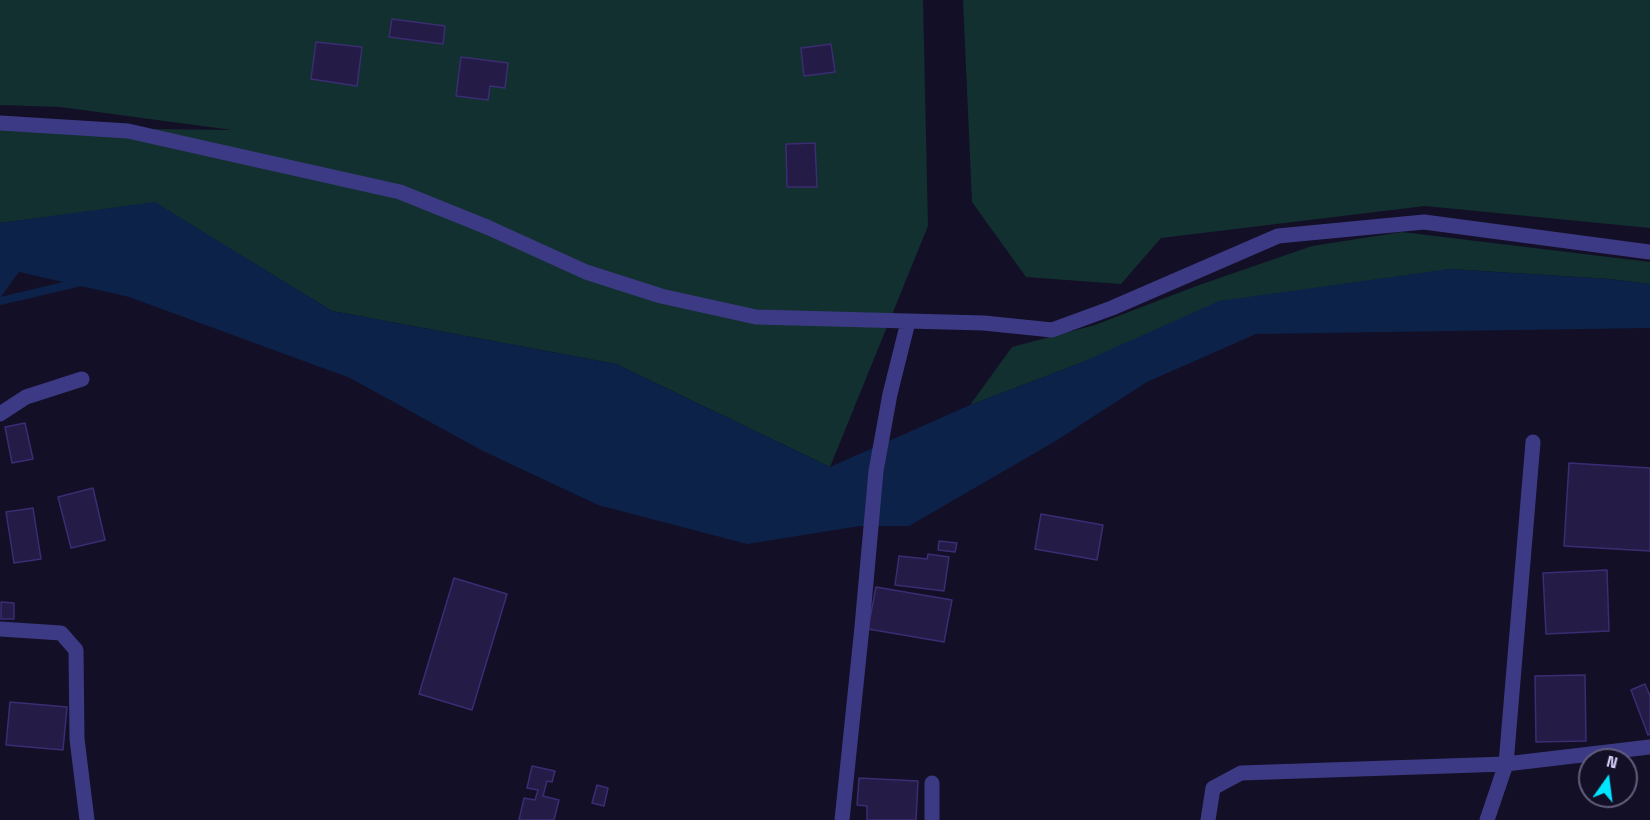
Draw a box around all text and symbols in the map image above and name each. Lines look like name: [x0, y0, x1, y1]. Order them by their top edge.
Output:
north arrow: [1578, 748, 1638, 808]
text: N: [1604, 751, 1620, 773]

